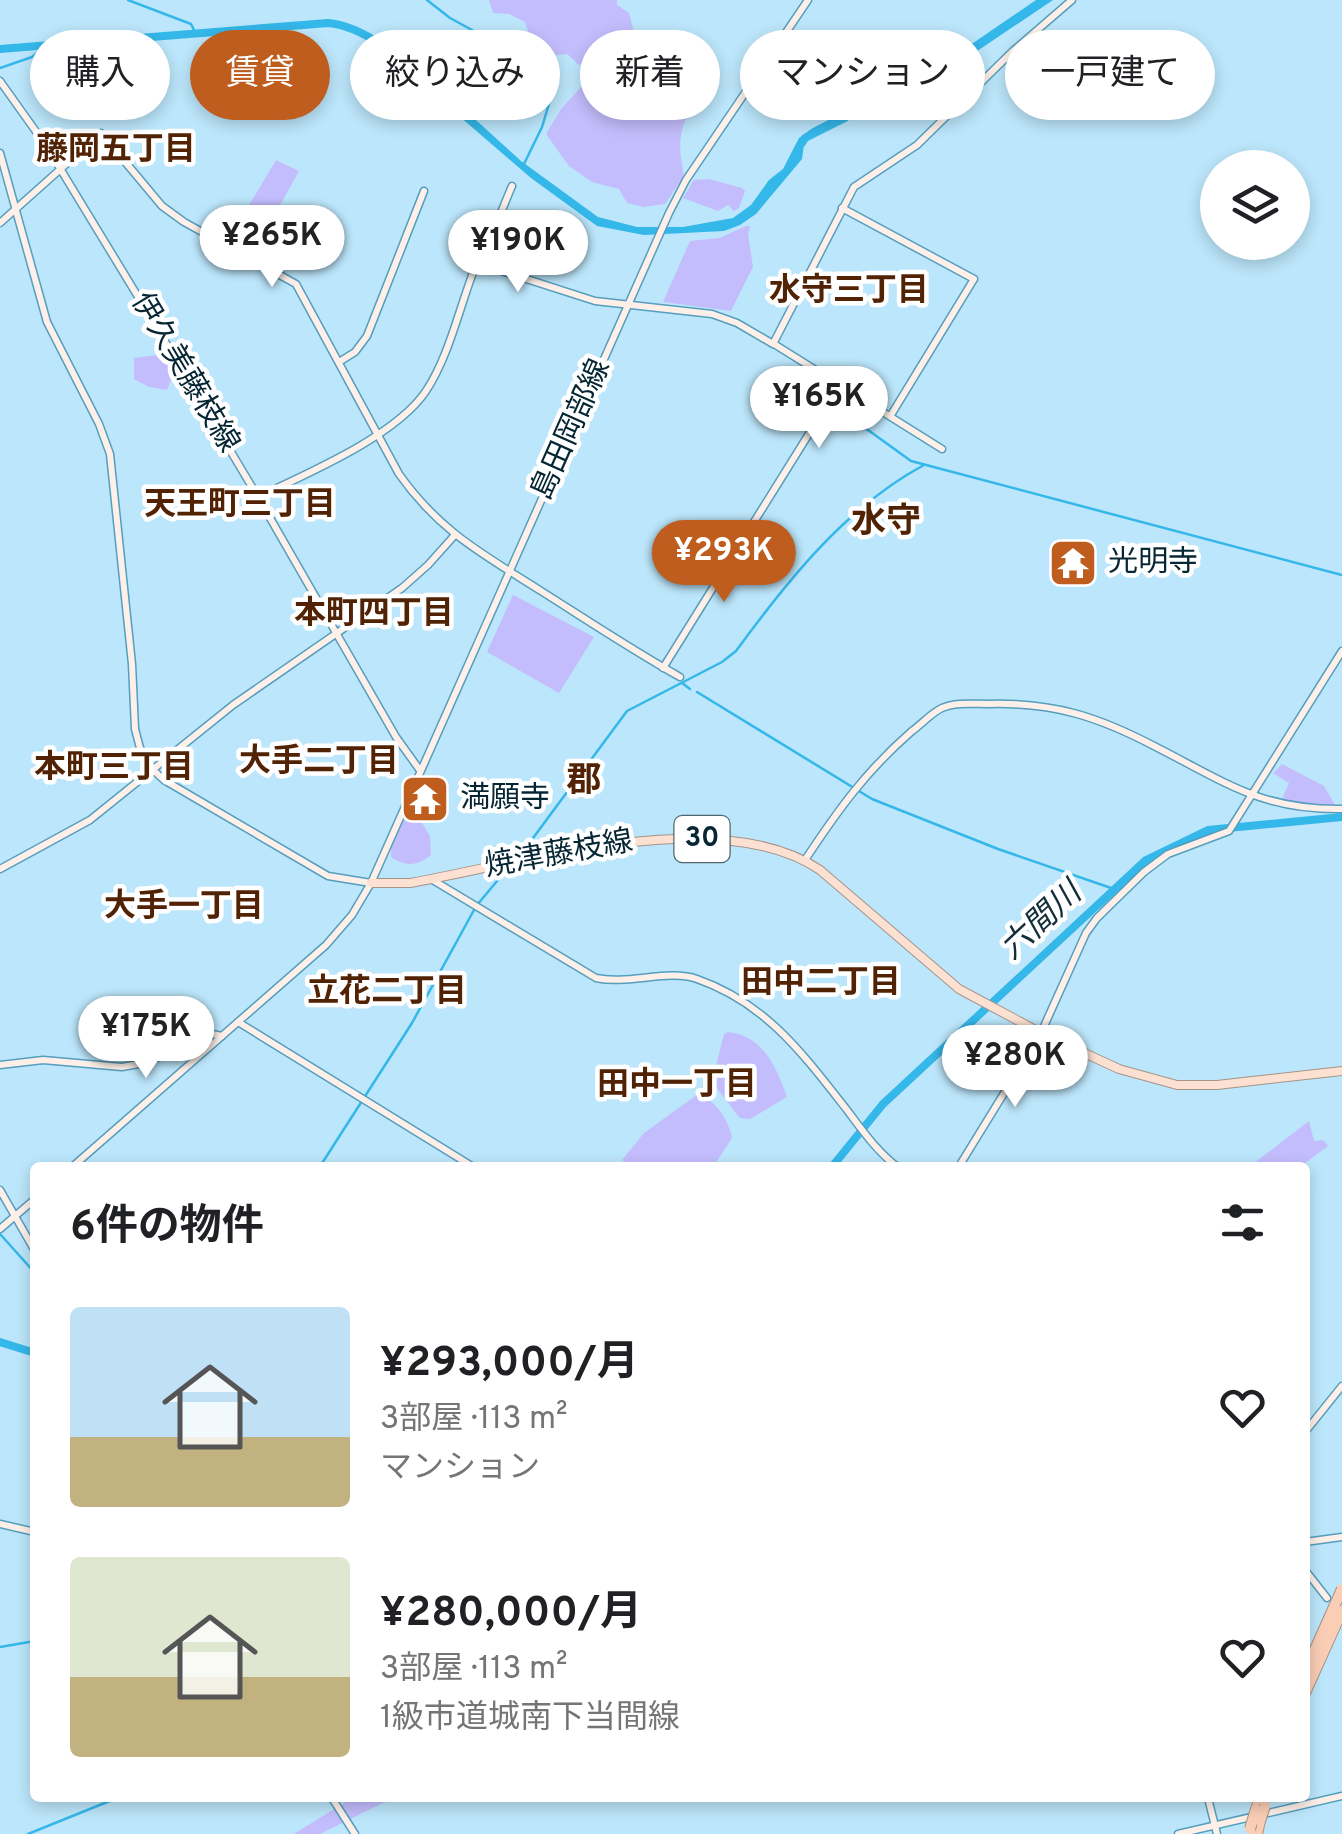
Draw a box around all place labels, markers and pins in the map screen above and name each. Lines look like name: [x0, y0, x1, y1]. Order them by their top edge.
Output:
pin: ¥265K: [202, 205, 342, 290]
pin: ¥190K: [448, 210, 588, 295]
pin: ¥165K: [749, 366, 889, 451]
pin: ¥293K: [654, 520, 794, 605]
temple icon: 光明寺: [1047, 537, 1099, 589]
place label: 光明寺: [1108, 545, 1198, 582]
temple icon: 満願寺: [399, 773, 451, 825]
place label: 満願寺: [460, 781, 550, 818]
pin: ¥175K: [76, 996, 216, 1081]
pin: ¥280K: [945, 1025, 1085, 1110]

